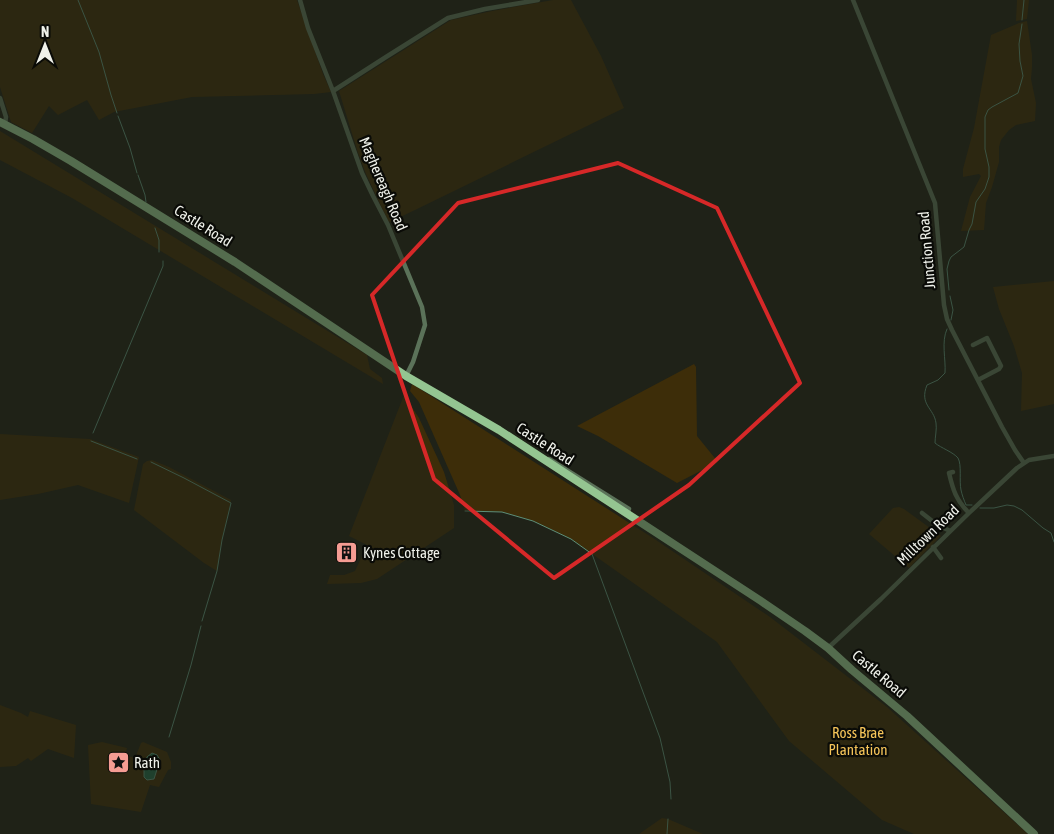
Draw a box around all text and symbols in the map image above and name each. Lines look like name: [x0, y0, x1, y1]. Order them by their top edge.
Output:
north arrow: [20, 20, 70, 70]
text: N: [41, 24, 49, 40]
street label: Maghereagh Road: [356, 134, 411, 233]
street label: Castle Road: [171, 201, 235, 250]
street label: Junction Road: [915, 211, 938, 289]
street label: Castle Road: [514, 419, 577, 468]
street label: Milltown Road: [893, 501, 962, 568]
building icon: Kynes Cottage: [335, 541, 359, 565]
place label: Kynes Cottage: [363, 544, 440, 561]
street label: Castle Road: [849, 646, 910, 701]
park label: Ross Brae Plantation: [829, 724, 887, 758]
place icon: Rath: [106, 751, 130, 775]
place label: Rath: [134, 754, 160, 771]

